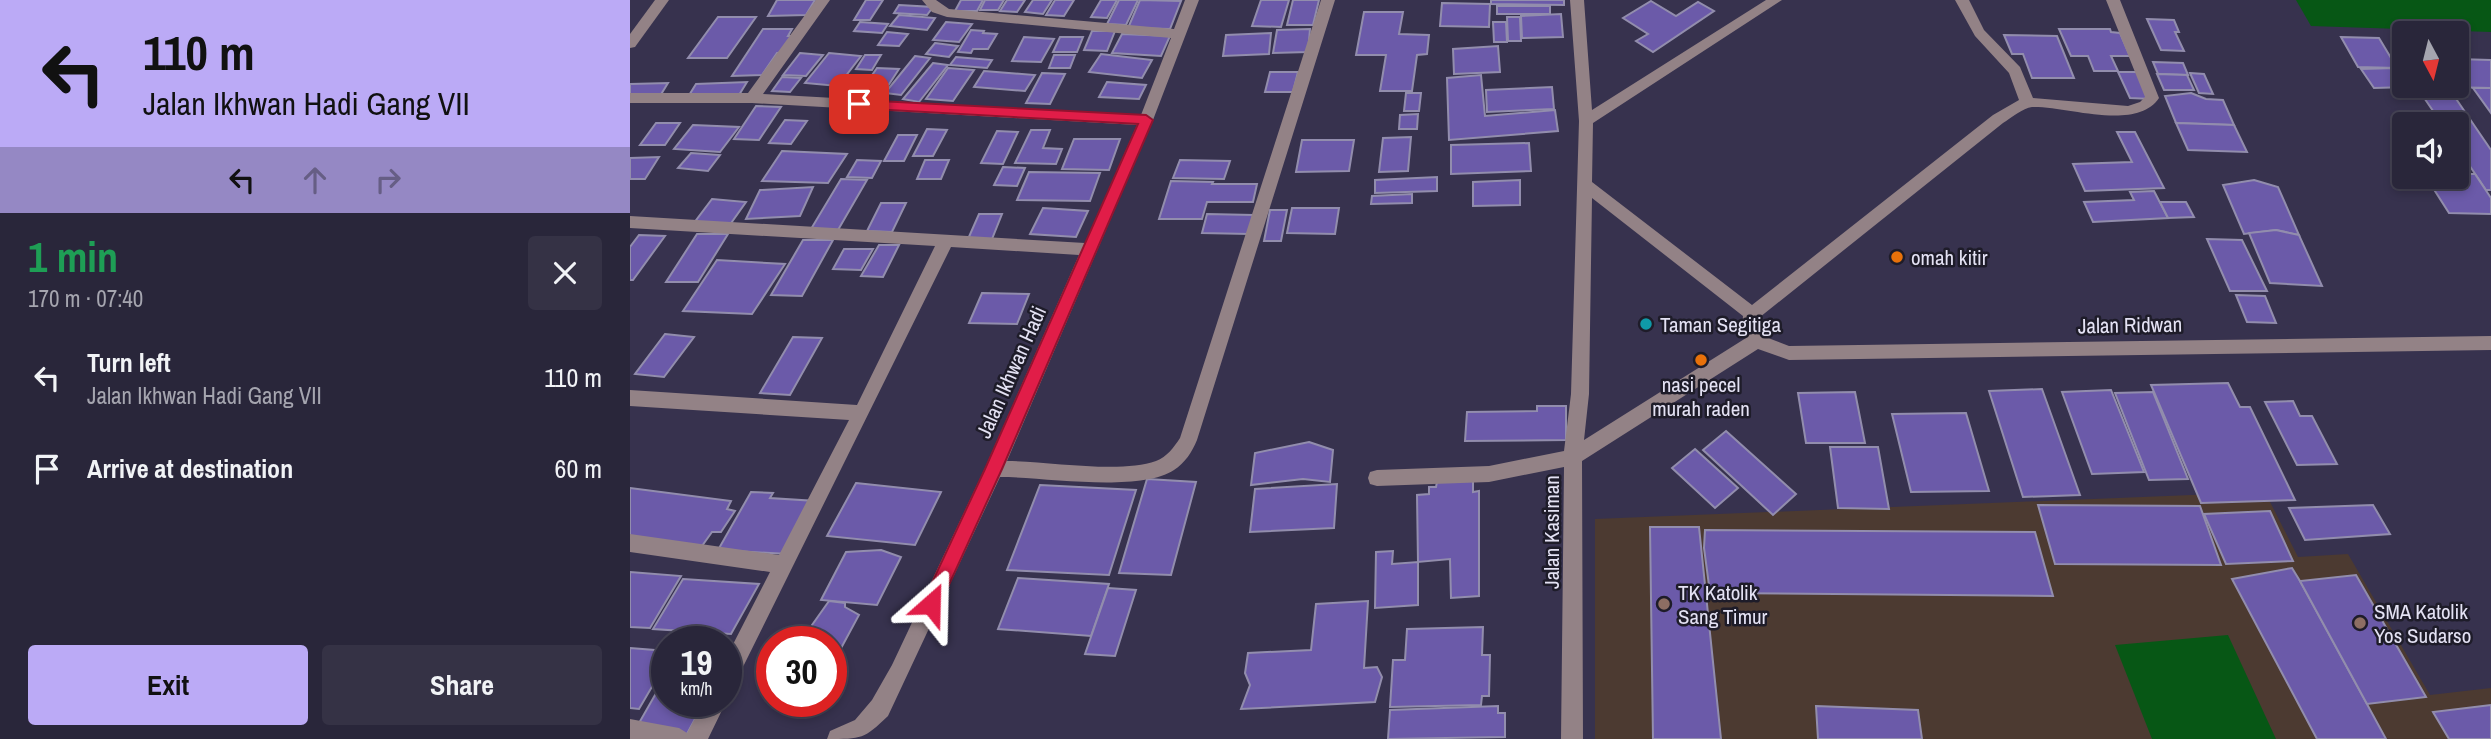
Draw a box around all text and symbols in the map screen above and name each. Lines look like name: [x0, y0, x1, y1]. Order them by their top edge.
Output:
text: 110 m: [143, 19, 255, 85]
north arrow: [2392, 21, 2469, 98]
map controls: [2392, 21, 2469, 189]
icon: left: [28, 28, 119, 119]
pin: [829, 74, 889, 134]
text: Jalan Ikhwan Hadi Gang VII: [143, 82, 470, 125]
icon: arrive: [840, 85, 878, 123]
button: sound: [2392, 112, 2469, 189]
icon: left: [223, 161, 261, 199]
icon: ahead: [296, 161, 334, 199]
icon: right: [369, 161, 407, 199]
text: 1 min: [28, 229, 118, 285]
button: close: [528, 236, 602, 310]
place label: omah kitir: [1911, 243, 1988, 272]
marker: omah kitir: [1889, 249, 1905, 265]
text: 170 m · 07:40: [28, 283, 143, 314]
street label: Jalan Ikhwan Hadi: [969, 301, 1053, 443]
place label: Taman Segitiga: [1660, 310, 1781, 339]
street label: Jalan Ridwan: [2078, 310, 2182, 340]
marker: Taman Segitiga: [1638, 316, 1654, 332]
text: Turn left: [87, 345, 171, 380]
marker: nasi pecel murah raden: [1693, 352, 1709, 368]
icon: left: [28, 359, 66, 397]
text: 110 m: [544, 360, 602, 395]
place label: nasi pecel murah raden: [1652, 370, 1750, 423]
text: Jalan Ikhwan Hadi Gang VII: [87, 380, 322, 411]
icon: arrive: [28, 450, 66, 488]
text: Arrive at destination: [87, 451, 293, 486]
text: 60 m: [555, 451, 602, 486]
street label: Jalan Kasiman: [1537, 475, 1566, 589]
position arrow: [894, 567, 968, 641]
place label: TK Katolik Sang Timur: [1678, 578, 1768, 631]
marker: TK Katolik Sang Timur: [1656, 596, 1672, 612]
place label: SMA Katolik Yos Sudarso: [2374, 597, 2471, 650]
marker: SMA Katolik Yos Sudarso: [2352, 615, 2368, 631]
speed limit sign: 30: [756, 626, 847, 717]
text: 19: [681, 639, 712, 686]
button: Exit: [28, 645, 308, 725]
button: Share: [322, 645, 602, 725]
text: km/h: [681, 676, 713, 701]

